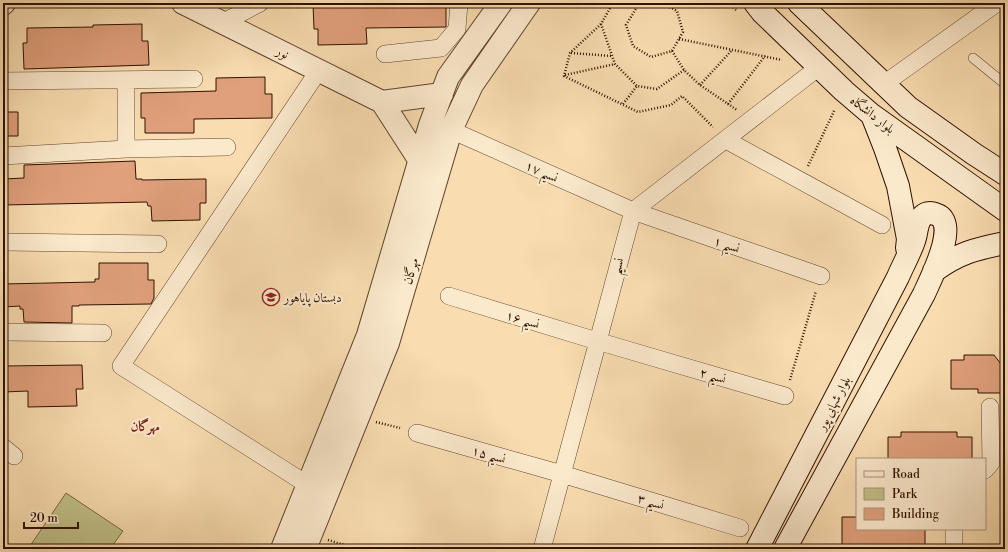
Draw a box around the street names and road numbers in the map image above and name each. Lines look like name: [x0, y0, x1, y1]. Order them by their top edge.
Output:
street label: نور: [272, 42, 292, 63]
street label: بلوار دانشگاه: [847, 91, 899, 137]
street label: نسیم ۱۷: [521, 158, 561, 191]
street label: نسیم ۱: [710, 233, 742, 262]
street label: مهرگان: [400, 256, 422, 286]
street label: نسیم: [608, 256, 633, 278]
street label: نسیم ۱۶: [502, 307, 542, 337]
street label: نسیم ۲: [696, 365, 728, 392]
street label: بلوار شهابی پور: [813, 374, 855, 435]
street label: نسیم ۱۵: [469, 443, 508, 472]
street label: نسیم ۳: [634, 490, 666, 518]

